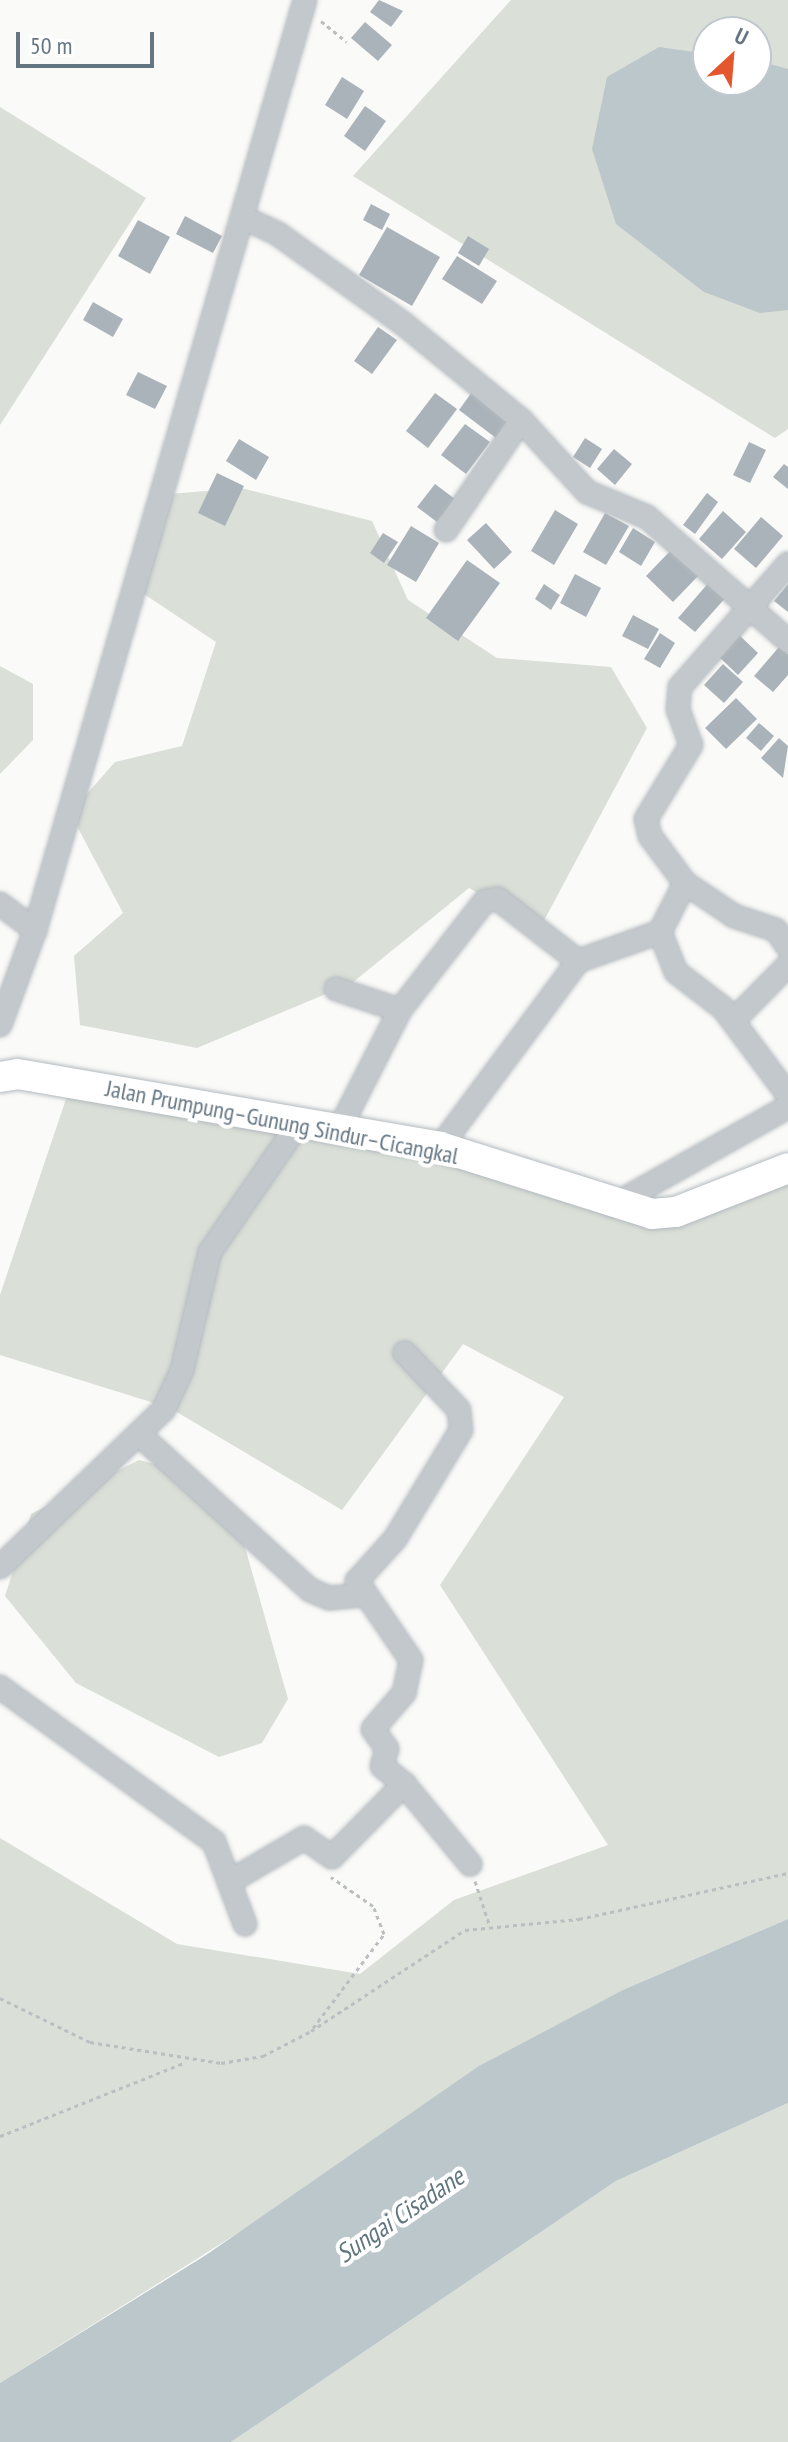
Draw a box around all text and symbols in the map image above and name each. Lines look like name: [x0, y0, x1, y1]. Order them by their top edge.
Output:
scale bar: [20, 16, 158, 66]
north arrow: [692, 16, 772, 96]
text: U: [730, 21, 753, 51]
text: 50 m: [30, 30, 72, 61]
street label: Jalan Prumpung–Gunung Sindur–Cicangkal: [103, 1074, 461, 1170]
water label: Sungai Cisadane: [330, 2161, 470, 2269]

